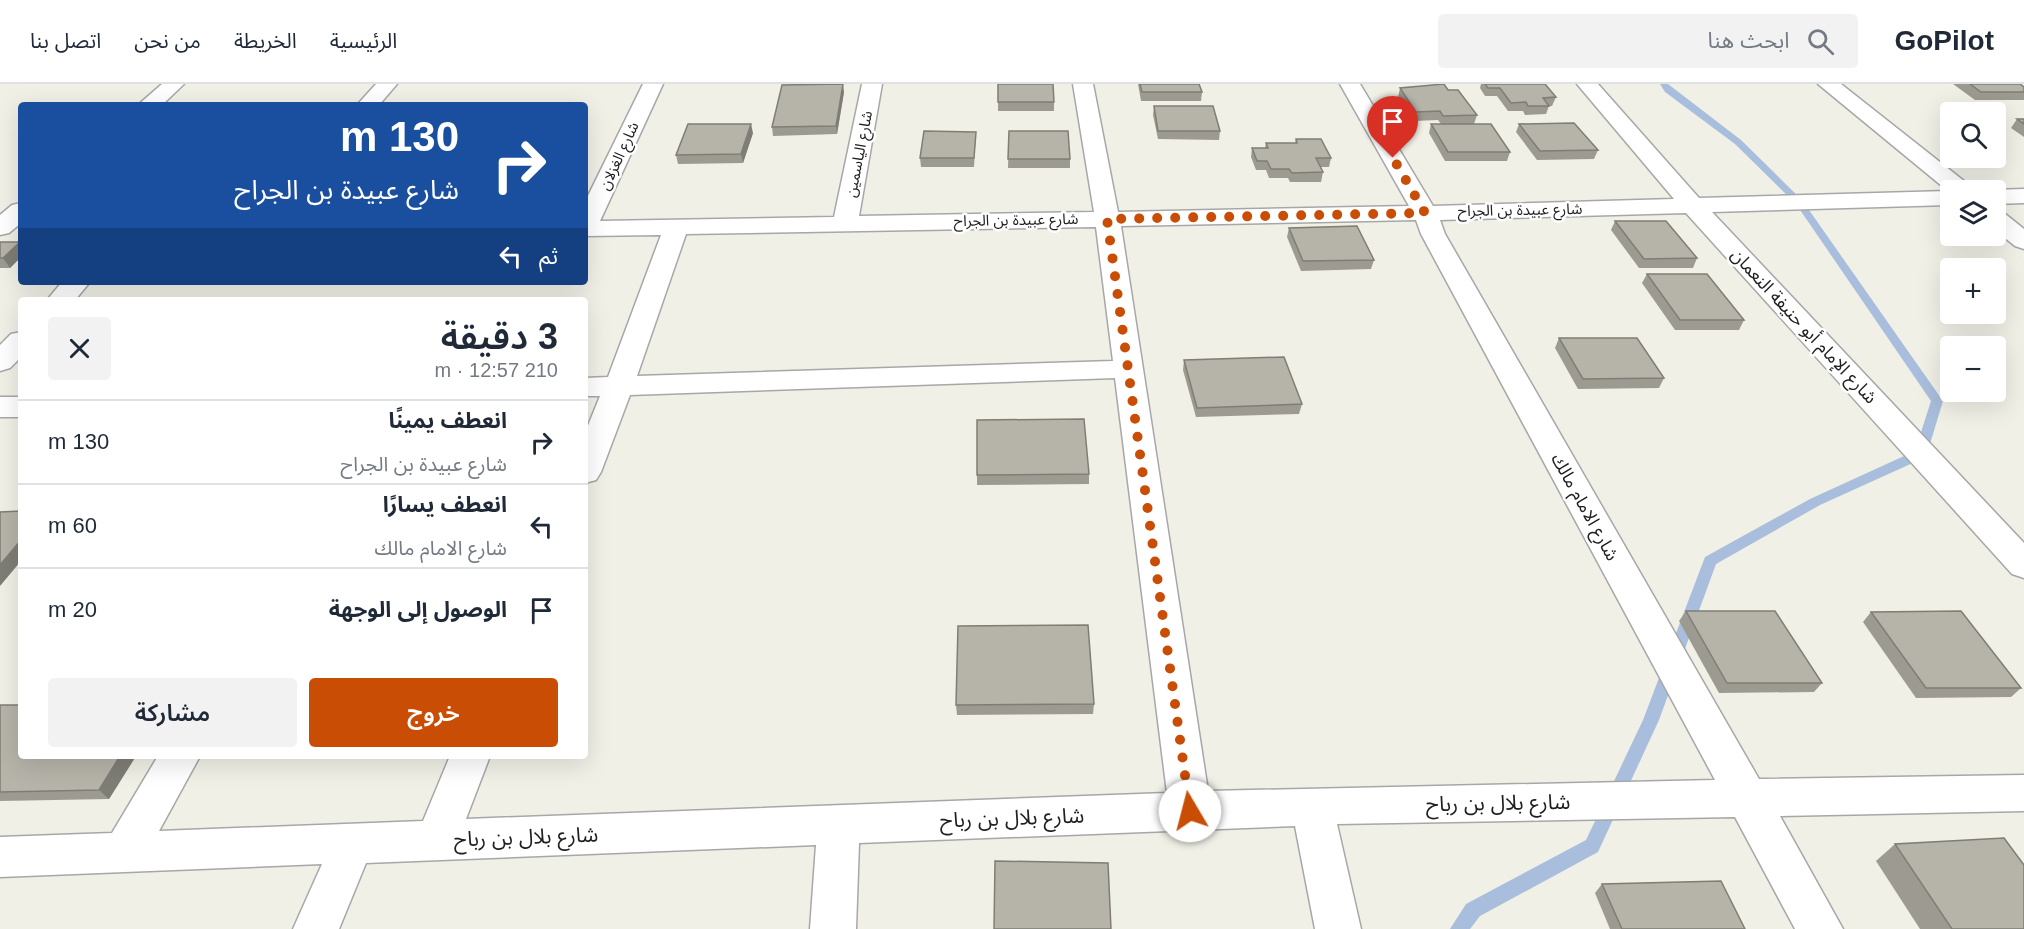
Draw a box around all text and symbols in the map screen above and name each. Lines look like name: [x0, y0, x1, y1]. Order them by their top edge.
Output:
search box: [1438, 14, 1858, 68]
icon: search: [1804, 25, 1837, 58]
text: GoPilot: [1894, 25, 1994, 56]
text: ابحث هنا: [1708, 28, 1789, 53]
text: اتصل بنا: [30, 29, 101, 52]
text: من نحن: [134, 29, 201, 52]
text: الخريطة: [234, 29, 297, 52]
text: الرئيسية: [330, 29, 397, 52]
pin: [1367, 96, 1418, 158]
map controls: [1940, 102, 2006, 402]
button: search: [1940, 102, 2006, 168]
icon: arrive: [1376, 105, 1409, 138]
street label: شارع الياسمين: [842, 109, 879, 199]
text: 130 m: [340, 113, 459, 160]
street label: شارع الغزلان: [595, 119, 645, 194]
icon: right: [480, 126, 558, 204]
text: شارع عبيدة بن الجراح: [234, 175, 459, 205]
button: layers: [1940, 180, 2006, 246]
street label: شارع عبيدة بن الجراح: [1457, 200, 1583, 223]
street label: شارع عبيدة بن الجراح: [953, 210, 1079, 233]
icon: left: [494, 240, 527, 273]
text: ثم: [539, 244, 558, 269]
street label: شارع الإمام أبو حنيفة النعمان: [1724, 244, 1882, 410]
button: +: [1940, 258, 2006, 324]
text: 3 دقيقة: [441, 316, 558, 357]
button: close: [48, 317, 111, 380]
button: −: [1940, 336, 2006, 402]
text: 210 m · 12:57: [435, 359, 558, 381]
text: انعطف يمينًا: [388, 408, 507, 433]
icon: right: [525, 426, 558, 459]
text: 130 m: [48, 429, 109, 454]
street label: شارع الامام مالك: [1544, 450, 1623, 566]
text: شارع عبيدة بن الجراح: [341, 453, 507, 475]
text: انعطف يسارًا: [383, 492, 507, 517]
icon: left: [525, 510, 558, 543]
text: 60 m: [48, 513, 97, 538]
text: شارع الامام مالك: [375, 537, 507, 559]
icon: arrive: [525, 594, 558, 627]
text: 20 m: [48, 597, 97, 622]
text: الوصول إلى الوجهة: [329, 597, 507, 622]
button: مشاركة: [48, 678, 297, 747]
button: خروج: [309, 678, 558, 747]
position arrow: [1158, 779, 1222, 843]
street label: شارع بلال بن رباح: [1426, 790, 1571, 819]
street label: شارع بلال بن رباح: [939, 803, 1085, 836]
street label: شارع بلال بن رباح: [453, 822, 599, 855]

